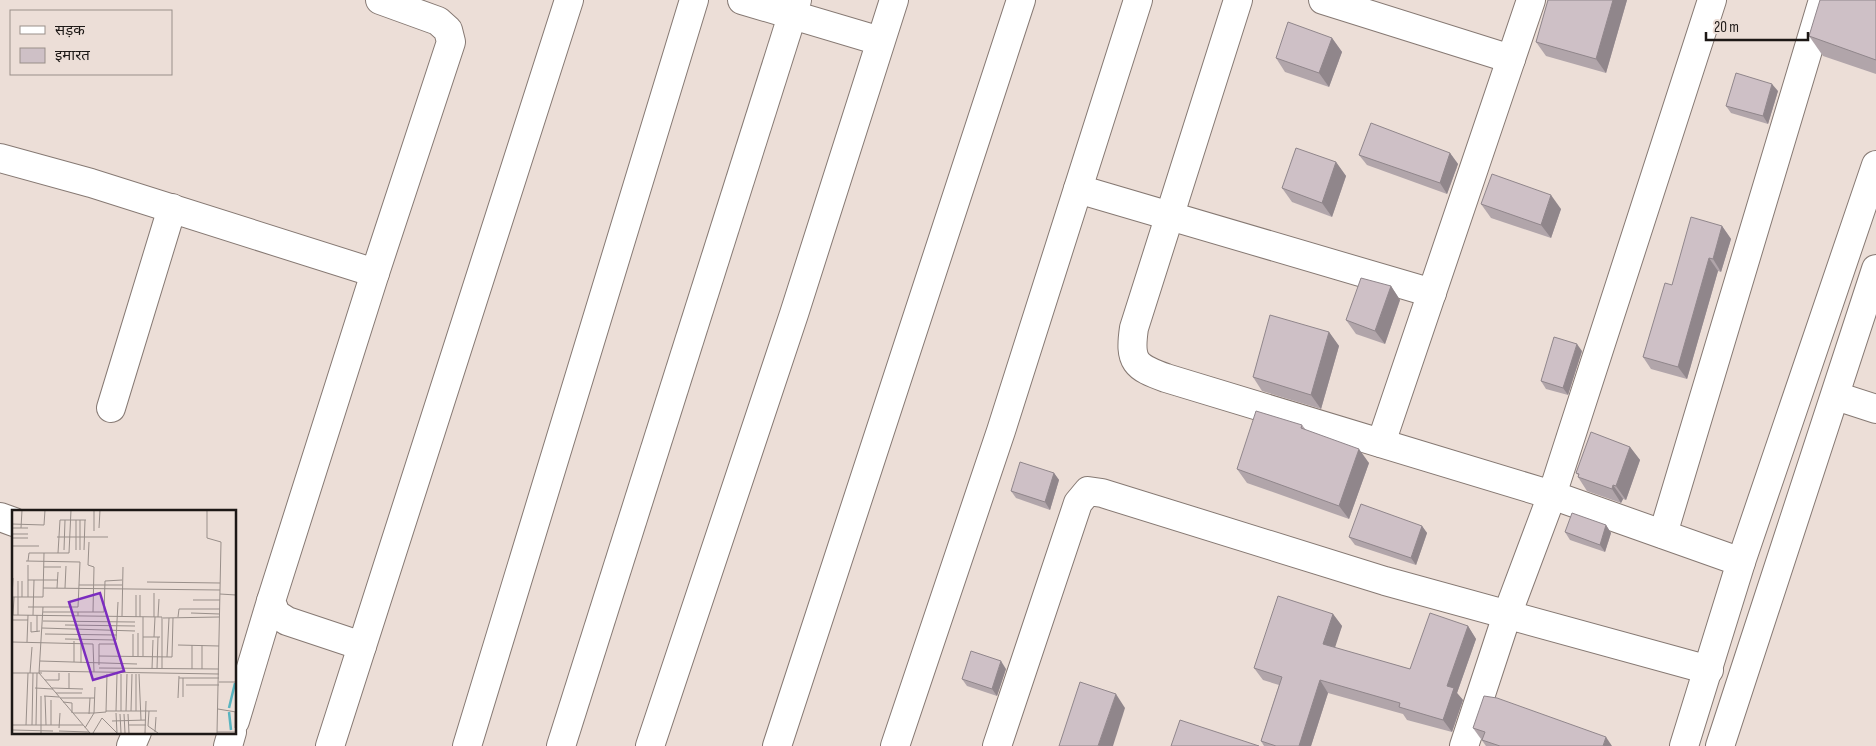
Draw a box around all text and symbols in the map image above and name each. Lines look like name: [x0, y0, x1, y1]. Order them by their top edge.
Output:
legend: [10, 10, 172, 75]
scale bar: [1706, 10, 1808, 42]
text: 20 m: [1714, 18, 1739, 37]
text: सड़क: [55, 21, 85, 40]
text: इमारत: [55, 46, 90, 65]
inset map: [12, 510, 236, 734]

